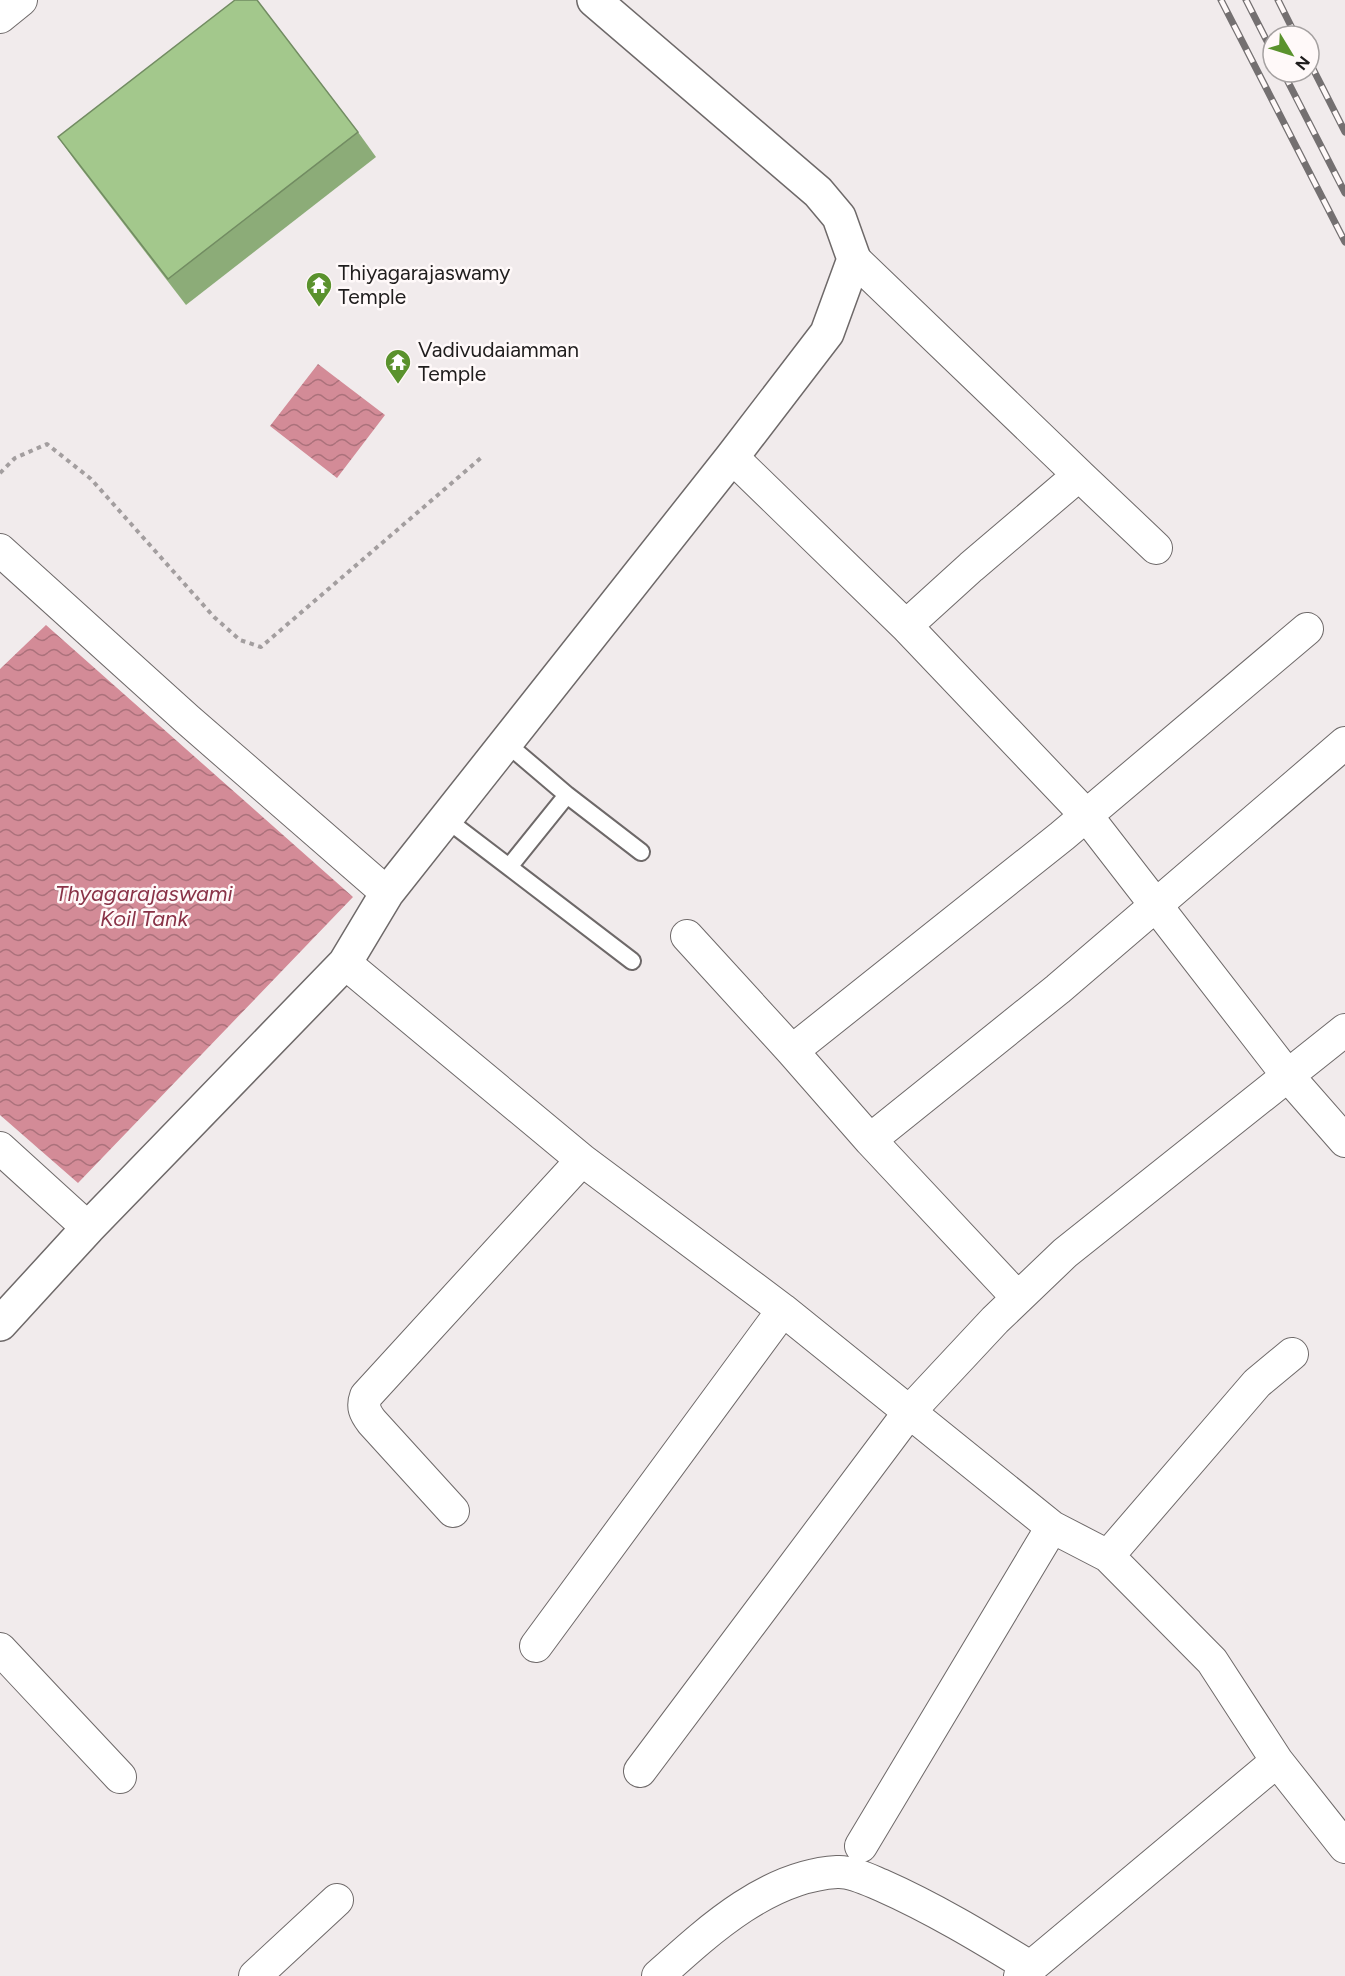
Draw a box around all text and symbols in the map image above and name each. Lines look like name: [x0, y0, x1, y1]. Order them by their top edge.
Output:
north arrow: [1261, 24, 1321, 84]
text: N: [1291, 52, 1314, 74]
place label: Thiyagarajaswamy Temple: [338, 260, 510, 309]
temple icon: Thiyagarajaswamy Temple: [304, 270, 334, 308]
place label: Vadivudaiamman Temple: [418, 337, 579, 386]
temple icon: Vadivudaiamman Temple: [383, 347, 413, 385]
water label: Thyagarajaswami Koil Tank: [55, 880, 234, 932]

